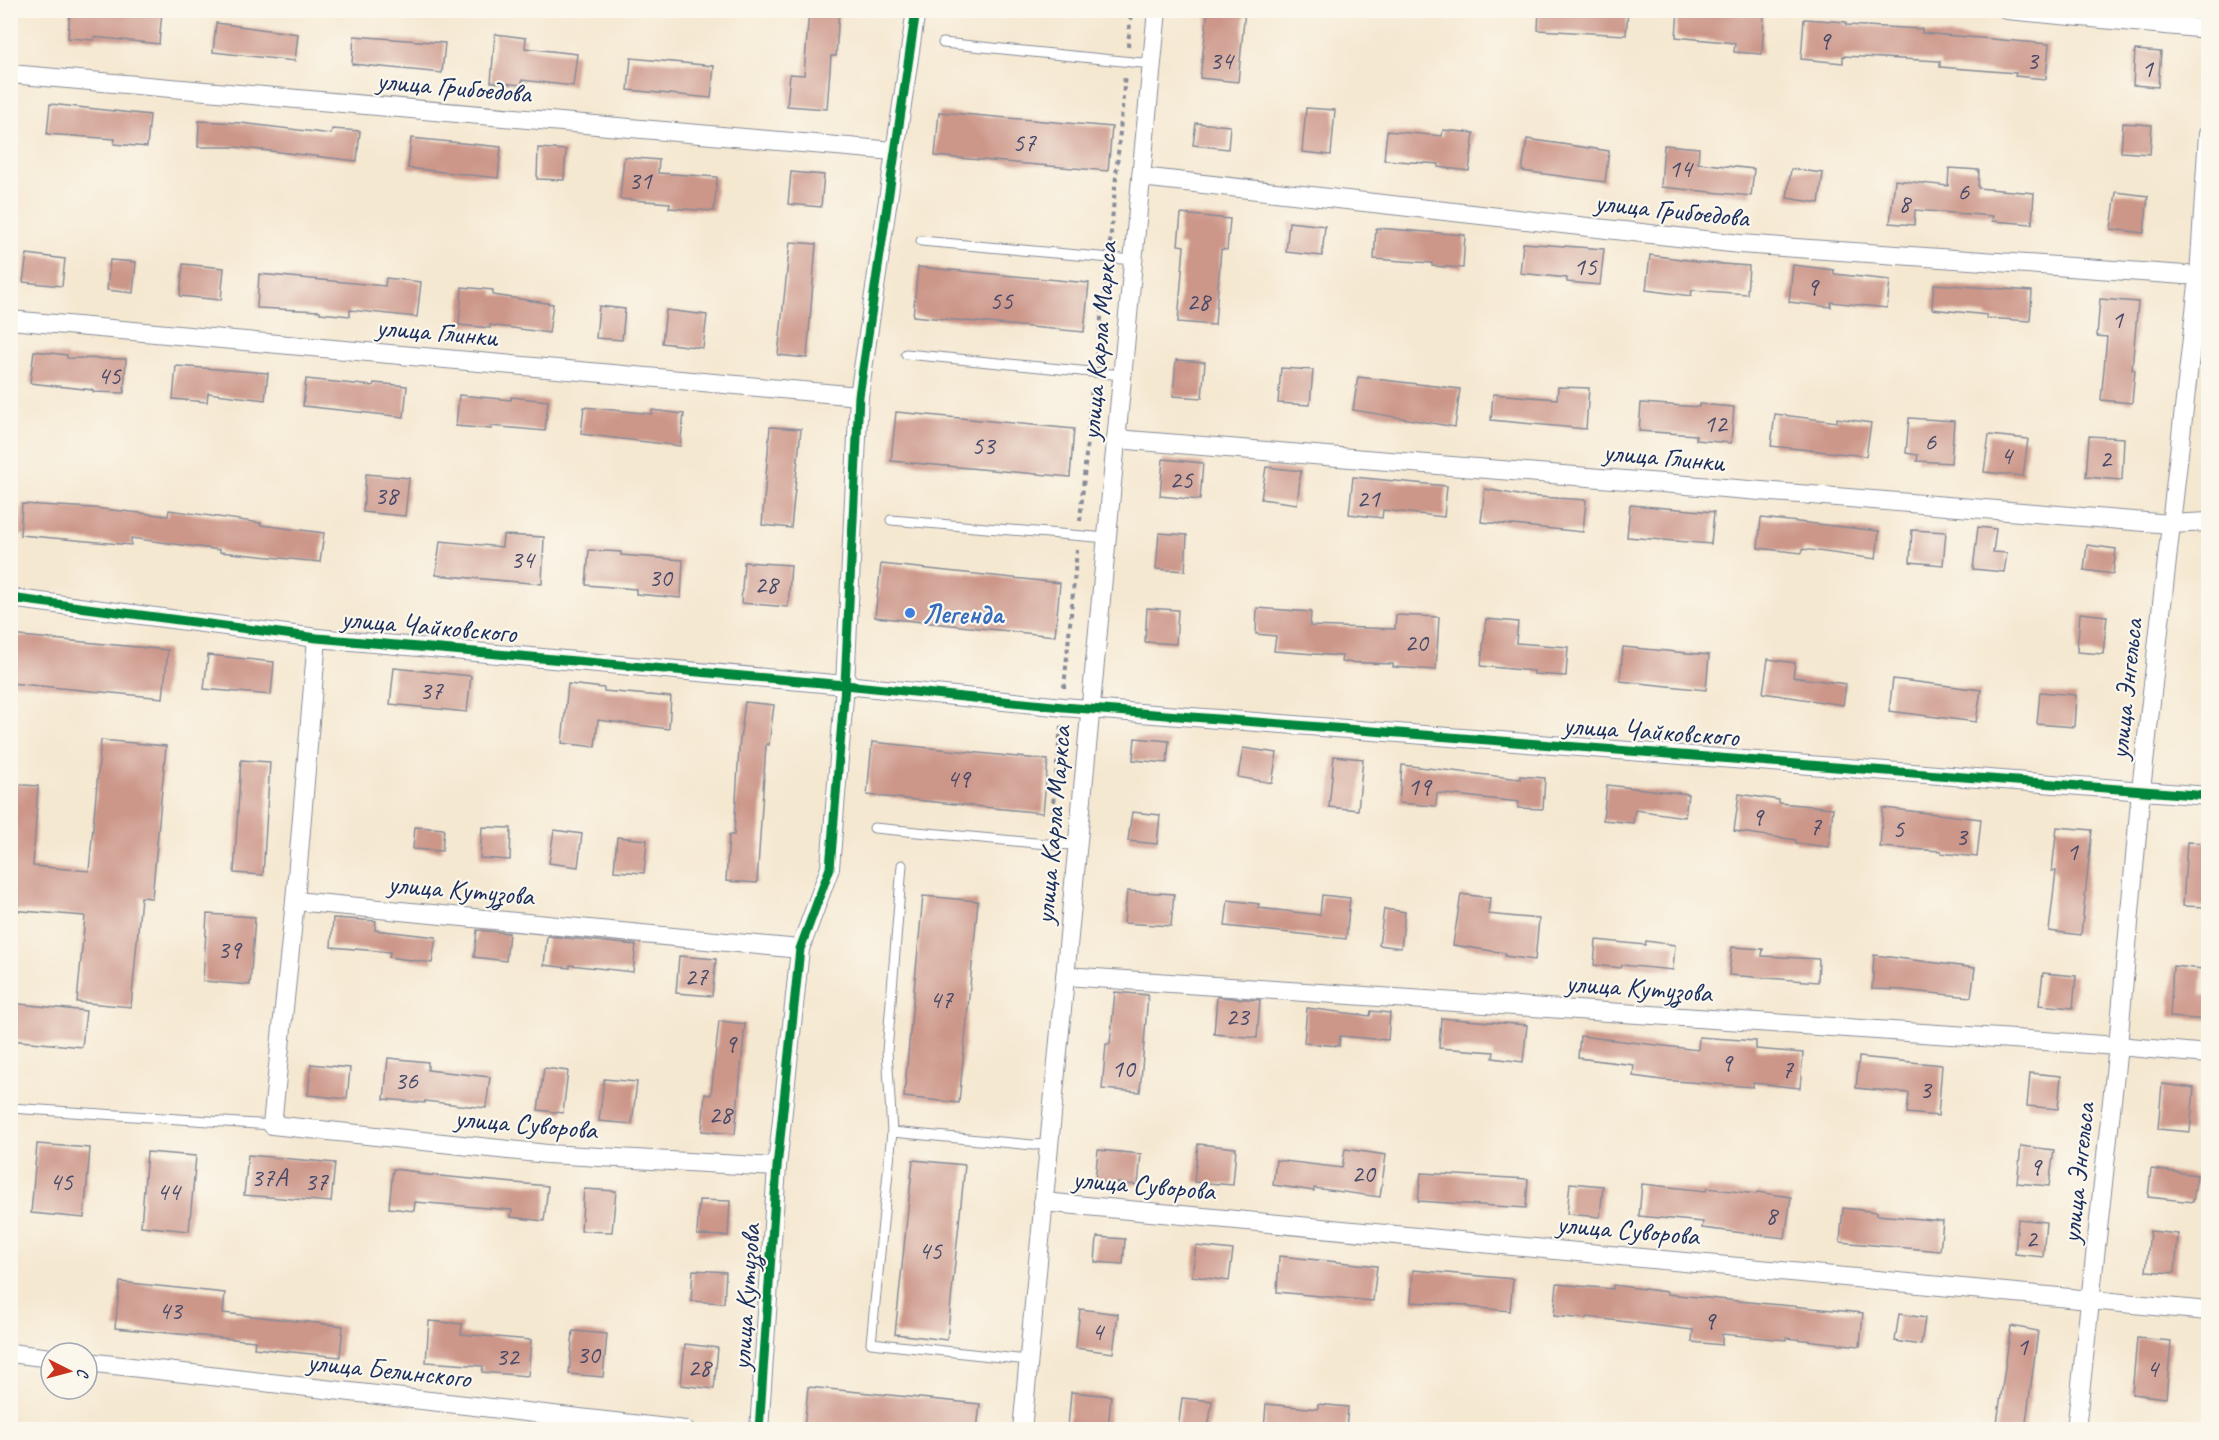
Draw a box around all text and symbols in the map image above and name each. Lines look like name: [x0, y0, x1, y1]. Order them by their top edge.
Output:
house number: 9: [1818, 24, 1832, 57]
house number: 34: [1209, 44, 1235, 77]
house number: 3: [2026, 44, 2040, 77]
house number: 1: [2141, 52, 2154, 85]
street label: улица Грибоедова: [373, 62, 534, 111]
house number: 57: [1012, 126, 1037, 159]
house number: 14: [1668, 152, 1694, 185]
house number: 31: [628, 164, 653, 197]
house number: 6: [1957, 175, 1970, 208]
street label: улица Грибоедова: [1591, 184, 1753, 235]
house number: 8: [1898, 187, 1912, 220]
street label: улица Карла Маркса: [1072, 239, 1125, 444]
house number: 15: [1573, 250, 1598, 283]
house number: 9: [1806, 270, 1820, 303]
house number: 55: [989, 284, 1014, 317]
house number: 28: [1186, 285, 1212, 318]
house number: 1: [2111, 303, 2124, 336]
street label: улица Глинки: [373, 309, 501, 354]
house number: 45: [97, 359, 122, 392]
house number: 12: [1703, 407, 1729, 440]
house number: 6: [1924, 425, 1937, 458]
house number: 53: [971, 429, 997, 462]
street label: улица Глинки: [1600, 434, 1728, 479]
house number: 4: [2000, 439, 2014, 472]
house number: 2: [2099, 442, 2113, 475]
house number: 25: [1169, 463, 1194, 496]
house number: 38: [374, 479, 400, 512]
house number: 21: [1356, 482, 1381, 515]
house number: 34: [510, 543, 536, 576]
house number: 30: [648, 561, 674, 594]
house number: 28: [754, 568, 780, 601]
place label: Легенда: [922, 596, 1006, 631]
street label: улица Чайковского: [338, 600, 520, 651]
marker: Легенда: [903, 606, 917, 620]
street label: улица Энгельса: [2101, 615, 2150, 763]
house number: 20: [1404, 626, 1430, 659]
house number: 37: [419, 674, 444, 707]
street label: улица Чайковского: [1560, 707, 1742, 754]
street label: улица Карла Маркса: [1026, 723, 1079, 928]
house number: 49: [946, 762, 972, 795]
house number: 19: [1407, 770, 1433, 803]
house number: 9: [1751, 800, 1765, 833]
house number: 7: [1809, 810, 1822, 843]
house number: 5: [1892, 812, 1905, 845]
house number: 3: [1955, 820, 1969, 853]
house number: 1: [2066, 835, 2079, 868]
street label: улица Кутузова: [384, 866, 537, 914]
house number: 39: [217, 933, 243, 966]
house number: 27: [684, 960, 709, 993]
street label: улица Кутузова: [1563, 965, 1715, 1011]
house number: 47: [929, 983, 954, 1016]
house number: 23: [1225, 1000, 1251, 1033]
house number: 9: [724, 1027, 738, 1060]
house number: 9: [1720, 1046, 1734, 1079]
house number: 10: [1111, 1052, 1137, 1085]
house number: 7: [1781, 1053, 1794, 1086]
house number: 36: [394, 1064, 419, 1097]
house number: 3: [1919, 1073, 1933, 1106]
house number: 28: [708, 1098, 734, 1131]
street label: улица Энгельса: [2053, 1099, 2102, 1247]
street label: улица Суворова: [451, 1100, 600, 1147]
house number: 9: [2029, 1150, 2043, 1183]
house number: 20: [1351, 1157, 1377, 1190]
house number: 37А: [251, 1161, 289, 1194]
street label: улица Суворова: [1069, 1161, 1218, 1208]
house number: 45: [49, 1165, 74, 1198]
house number: 37: [304, 1165, 329, 1198]
house number: 44: [156, 1175, 182, 1208]
house number: 8: [1765, 1199, 1779, 1232]
street label: улица Суворова: [1553, 1206, 1702, 1253]
street label: улица Кутузова: [723, 1221, 769, 1373]
house number: 2: [2025, 1222, 2039, 1255]
house number: 45: [918, 1234, 943, 1267]
house number: 43: [158, 1294, 184, 1327]
house number: 9: [1703, 1304, 1717, 1337]
house number: 4: [1091, 1315, 1105, 1348]
house number: 1: [2016, 1330, 2029, 1363]
house number: 30: [576, 1338, 602, 1371]
house number: 32: [495, 1340, 521, 1373]
north arrow: [39, 1341, 99, 1401]
street label: улица Белинского: [304, 1343, 474, 1396]
house number: 28: [687, 1351, 713, 1384]
house number: 4: [2146, 1352, 2160, 1385]
text: С: [72, 1368, 93, 1380]

